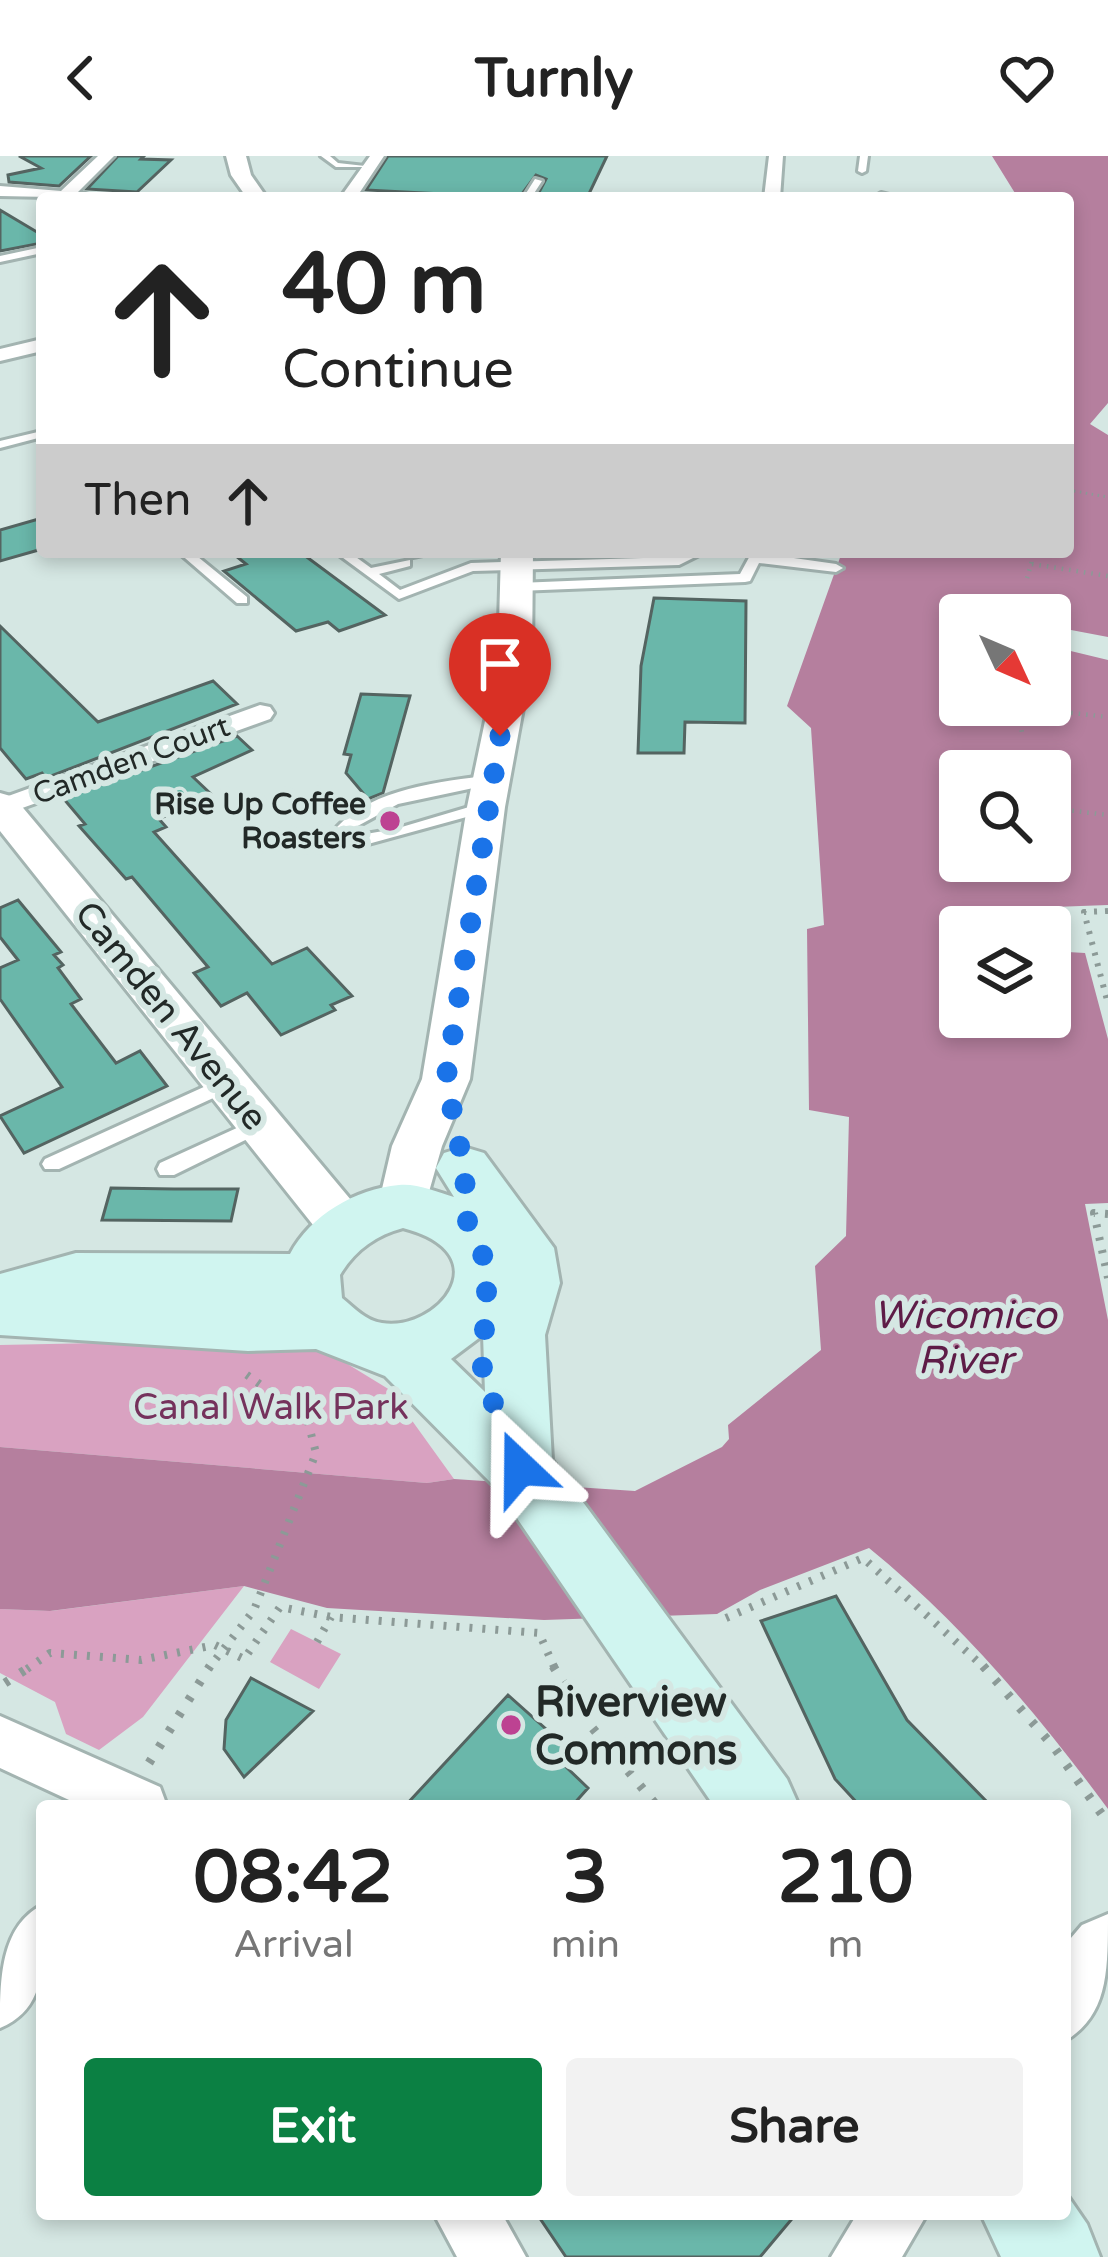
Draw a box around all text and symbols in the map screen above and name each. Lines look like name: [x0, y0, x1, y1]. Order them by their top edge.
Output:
icon: back: [48, 45, 114, 111]
icon: heart: [994, 45, 1060, 111]
text: Turnly: [475, 46, 633, 111]
text: 40 m: [282, 235, 486, 336]
icon: ahead: [84, 240, 240, 396]
text: Continue: [282, 337, 514, 402]
icon: ahead: [215, 468, 281, 534]
text: Then: [84, 474, 191, 528]
north arrow: [939, 594, 1071, 726]
map controls: [939, 594, 1071, 1038]
pin: [449, 613, 551, 736]
icon: arrive: [467, 631, 533, 697]
street label: Camden Court: [28, 708, 235, 813]
button: search: [939, 750, 1071, 882]
place label: Rise Up Coffee Roasters: [154, 786, 366, 857]
marker: Rise Up Coffee Roasters: [377, 808, 403, 834]
street label: Camden Avenue: [66, 893, 276, 1139]
button: layers: [939, 906, 1071, 1038]
water label: Wicomico River: [874, 1292, 1059, 1384]
park label: Canal Walk Park: [133, 1386, 409, 1429]
position arrow: [457, 1405, 583, 1531]
place label: Riverview Commons: [535, 1677, 737, 1776]
marker: Riverview Commons: [498, 1712, 524, 1738]
text: 08:42: [194, 1835, 393, 1922]
text: 3: [563, 1835, 608, 1922]
text: 210: [778, 1835, 913, 1922]
text: Arrival: [233, 1921, 354, 1968]
text: min: [551, 1921, 620, 1968]
text: m: [828, 1921, 863, 1968]
button: Exit: [84, 2058, 542, 2196]
button: Share: [566, 2058, 1023, 2196]

